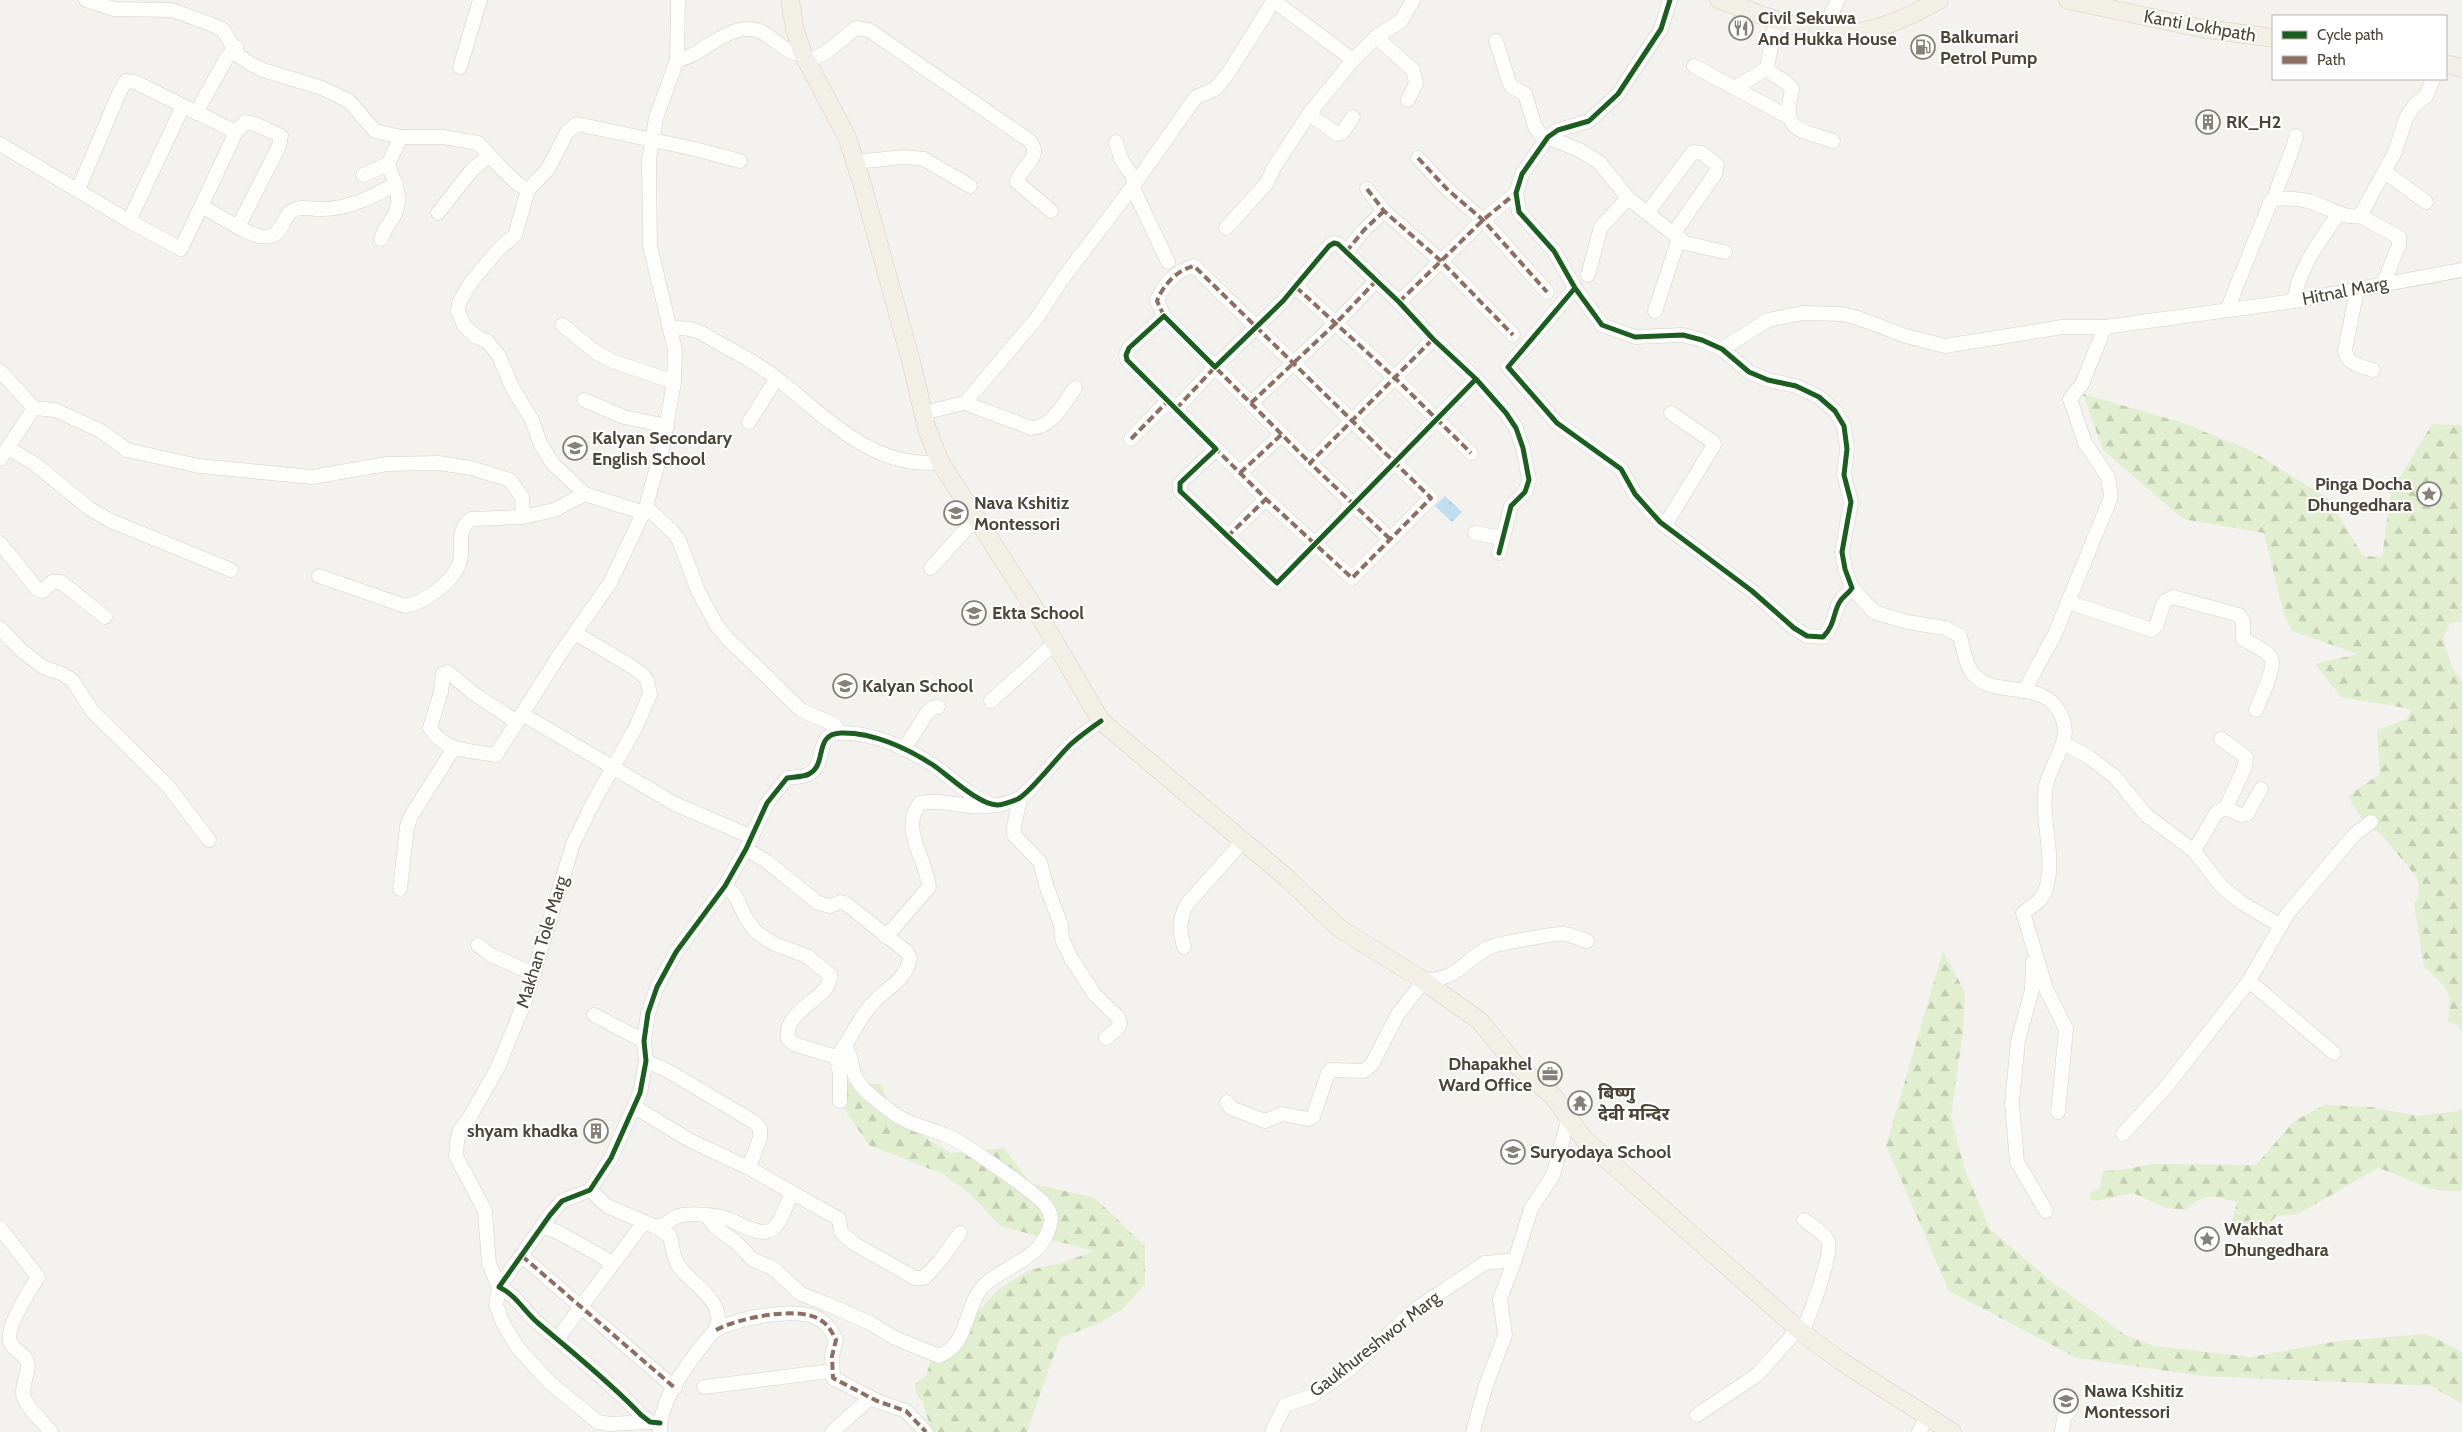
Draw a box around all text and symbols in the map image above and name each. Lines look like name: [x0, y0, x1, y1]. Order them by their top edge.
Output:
street label: Kanti Lokhpath: [2142, 5, 2258, 47]
place label: Civil Sekuwa And Hukka House: [1758, 7, 1897, 50]
restaurant icon: Civil Sekuwa And Hukka House: [1728, 15, 1754, 41]
legend: [2272, 15, 2447, 80]
place label: Balkumari Petrol Pump: [1940, 26, 2037, 69]
text: Cycle path: [2317, 26, 2383, 44]
fuel station icon: Balkumari Petrol Pump: [1910, 34, 1936, 60]
text: Path: [2317, 51, 2346, 69]
building icon: RK_H2: [2195, 109, 2221, 135]
place label: RK_H2: [2226, 111, 2281, 133]
street label: Hitnal Marg: [2300, 272, 2391, 310]
place label: Kalyan Secondary English School: [592, 427, 733, 470]
school or university icon: Kalyan Secondary English School: [562, 435, 588, 461]
place label: Pinga Docha Dhungedhara: [2307, 473, 2412, 516]
place icon: Pinga Docha Dhungedhara: [2416, 481, 2442, 507]
place label: Nava Kshitiz Montessori: [974, 492, 1070, 535]
school or university icon: Nava Kshitiz Montessori: [943, 500, 969, 526]
school or university icon: Ekta School: [961, 600, 987, 626]
place label: Ekta School: [992, 602, 1084, 624]
school or university icon: Kalyan School: [832, 673, 858, 699]
place label: Kalyan School: [862, 675, 973, 697]
street label: Makhan Tole Marg: [511, 872, 573, 1011]
place label: Dhapakhel Ward Office: [1438, 1053, 1532, 1096]
office icon: Dhapakhel Ward Office: [1537, 1061, 1563, 1087]
place label: बिष्णु देवी मन्दिर: [1598, 1082, 1670, 1125]
temple icon: बिष्णु देवी मन्दिर: [1567, 1090, 1593, 1116]
building icon: shyam khadka: [583, 1118, 609, 1144]
place label: shyam khadka: [467, 1120, 578, 1142]
school or university icon: Suryodaya School: [1500, 1139, 1526, 1165]
place label: Suryodaya School: [1530, 1141, 1671, 1163]
place label: Wakhat Dhungedhara: [2224, 1218, 2329, 1261]
place icon: Wakhat Dhungedhara: [2194, 1226, 2220, 1252]
street label: Gaukhureshwor Marg: [1305, 1286, 1445, 1402]
place label: Nawa Kshitiz Montessori: [2084, 1380, 2184, 1423]
school or university icon: Nawa Kshitiz Montessori: [2053, 1388, 2079, 1414]

